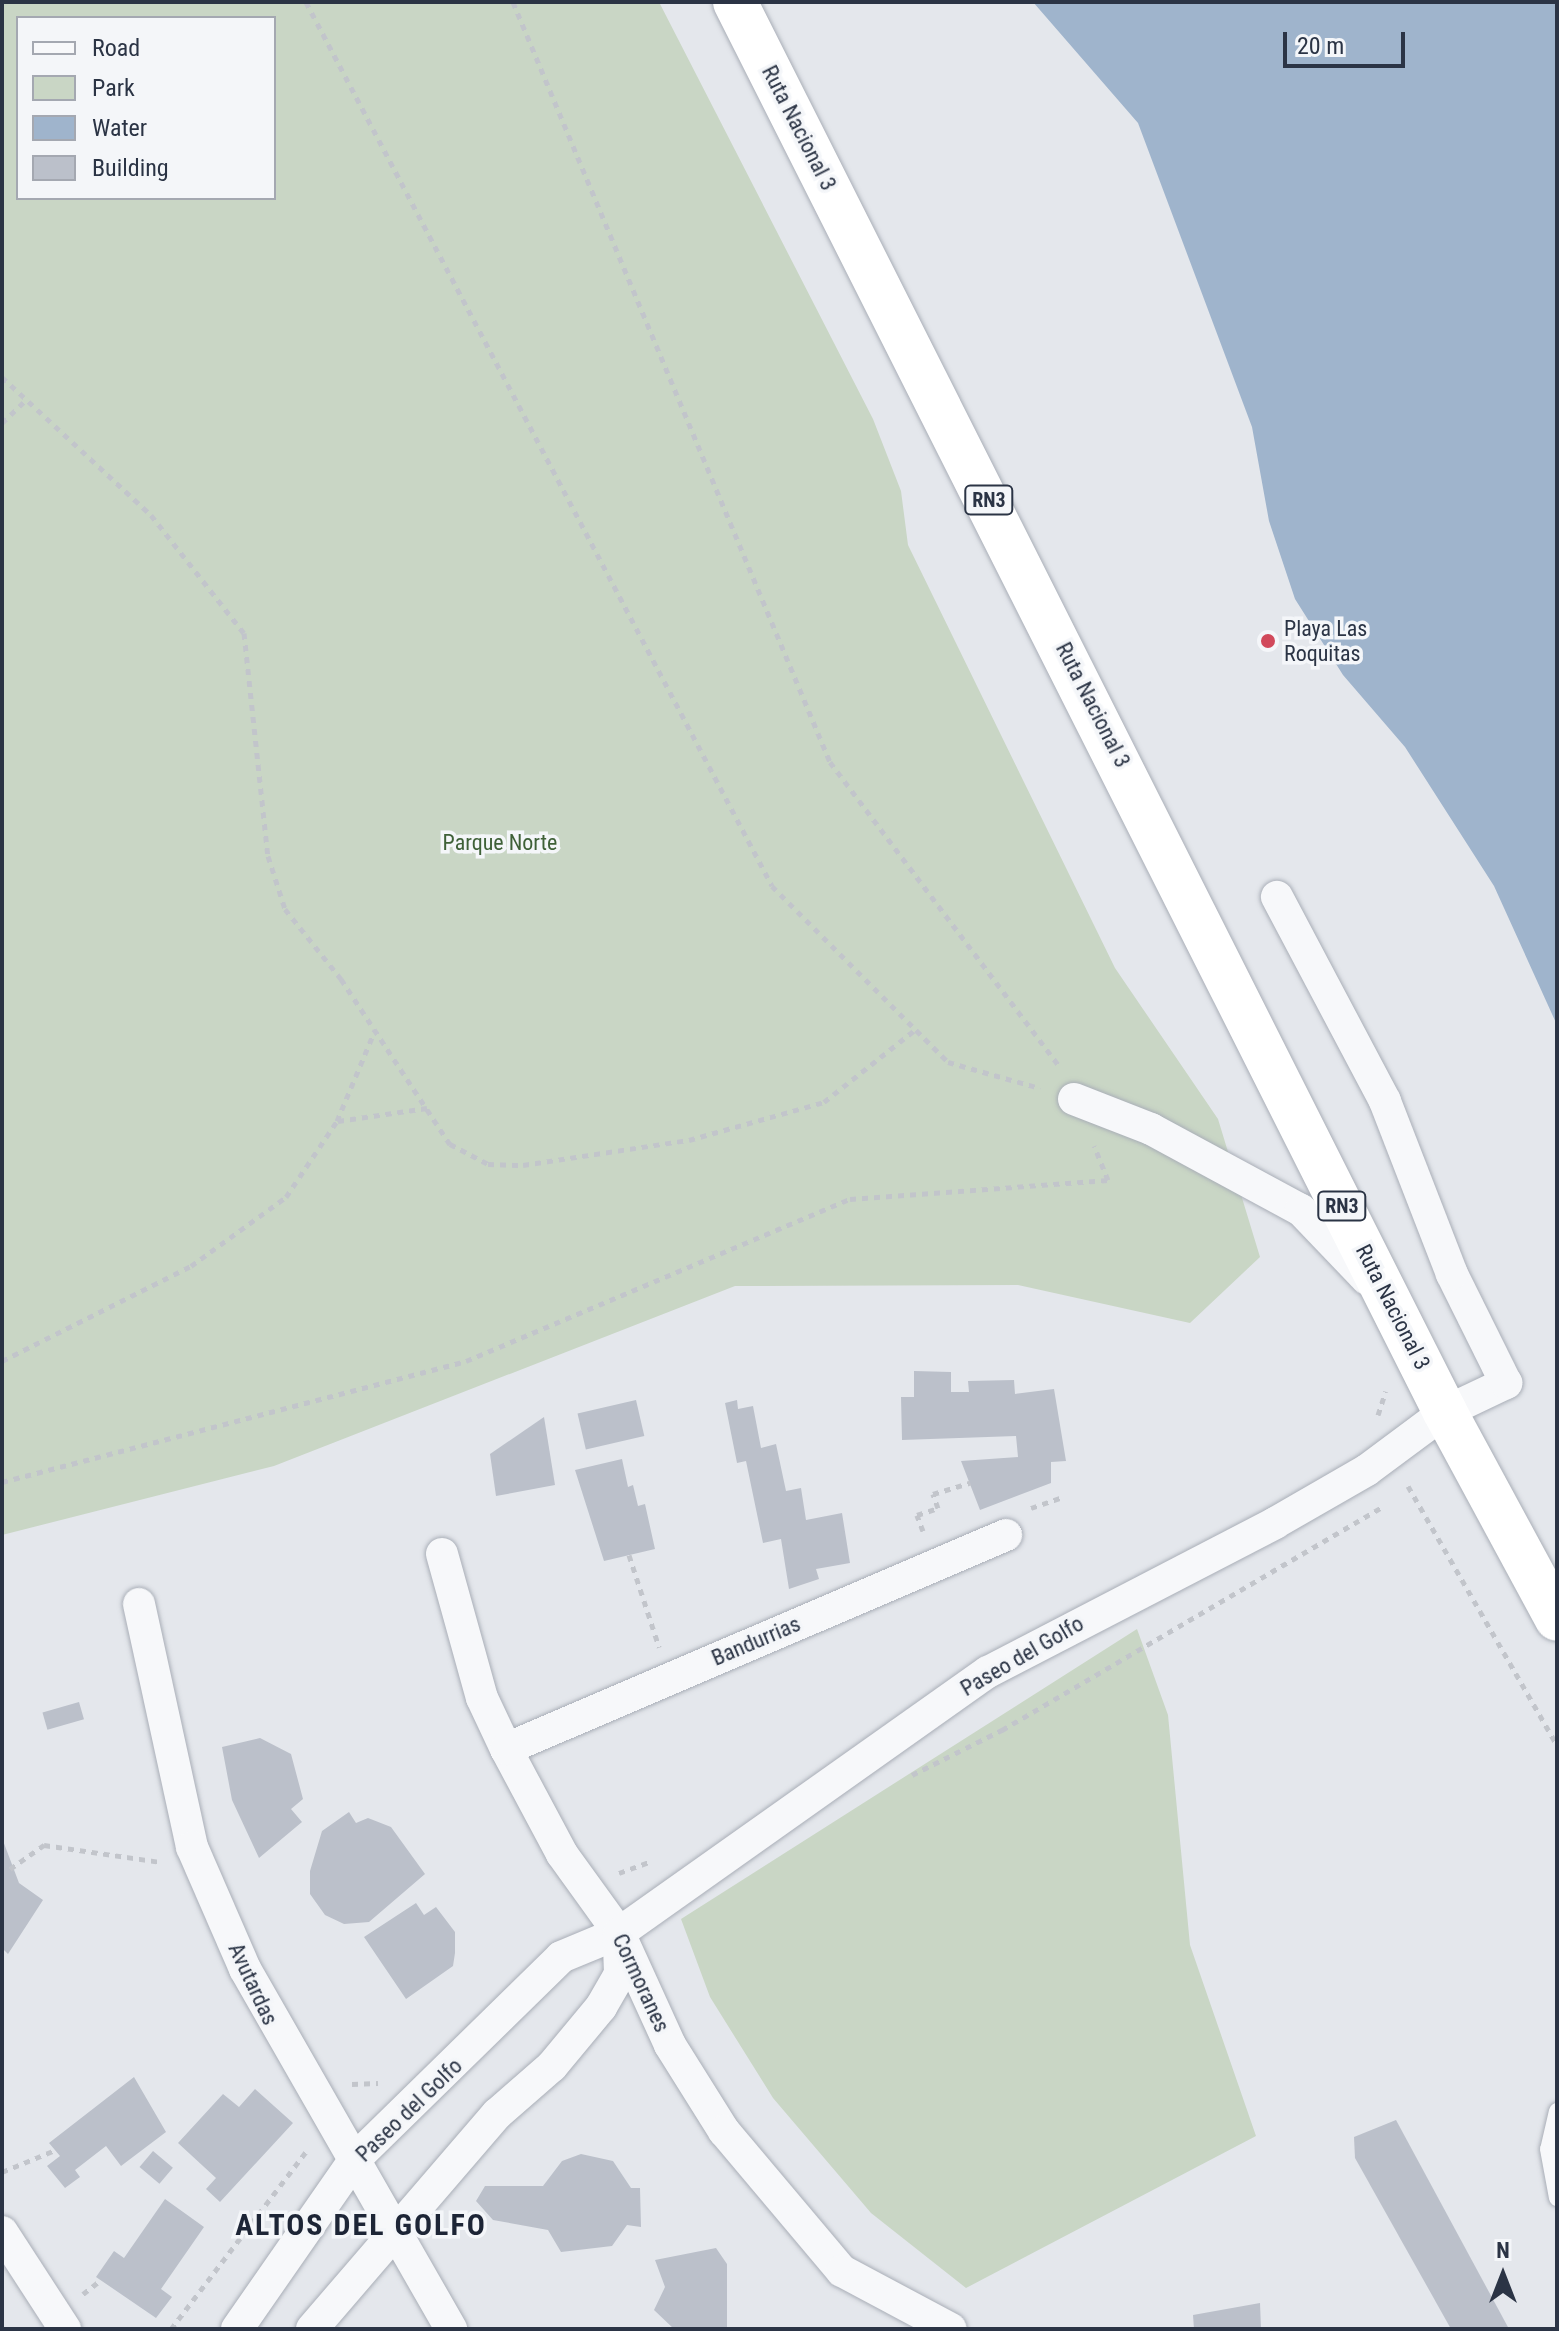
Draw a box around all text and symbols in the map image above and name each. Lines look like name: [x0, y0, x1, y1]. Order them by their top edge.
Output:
legend: [16, 16, 276, 200]
scale bar: [1287, 16, 1409, 66]
text: 20 m: [1297, 32, 1344, 60]
text: Road: [92, 34, 140, 62]
street label: Ruta Nacional 3: [756, 61, 842, 195]
text: Park: [92, 74, 135, 102]
text: Water: [92, 114, 147, 142]
text: Building: [92, 154, 169, 182]
road number: RN3: [963, 484, 1015, 516]
place label: Playa Las Roquitas: [1284, 615, 1367, 666]
marker: Playa Las Roquitas: [1259, 632, 1277, 650]
street label: Ruta Nacional 3: [1050, 638, 1136, 772]
park label: Parque Norte: [443, 830, 557, 856]
road number: RN3: [1316, 1190, 1368, 1222]
street label: Ruta Nacional 3: [1350, 1240, 1436, 1374]
street label: Paseo del Golfo: [956, 1610, 1088, 1702]
street label: Bandurrias: [708, 1611, 804, 1671]
street label: Cormoranes: [607, 1930, 675, 2036]
street label: Avutardas: [223, 1939, 283, 2029]
street label: Paseo del Golfo: [350, 2053, 468, 2167]
district label: ALTOS DEL GOLFO: [235, 2207, 487, 2243]
north arrow: [1463, 2235, 1543, 2315]
text: N: [1496, 2238, 1510, 2263]

